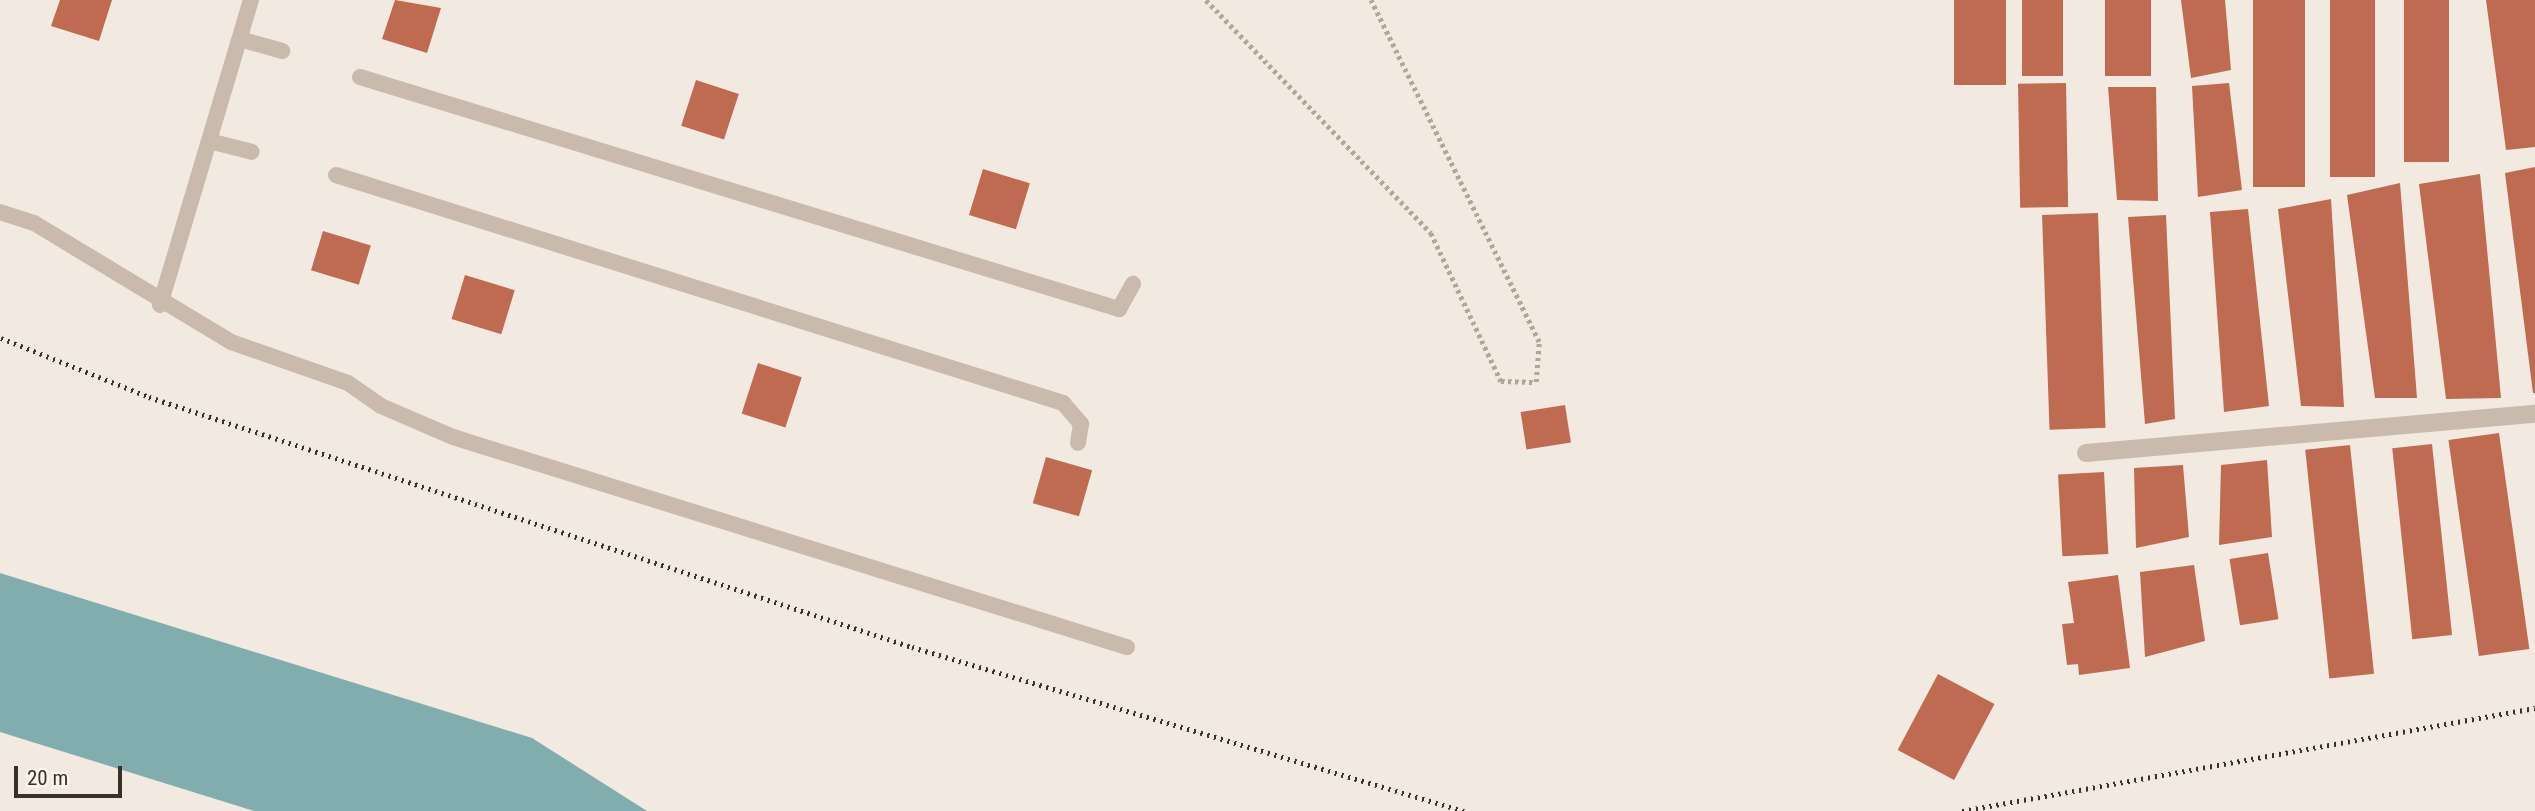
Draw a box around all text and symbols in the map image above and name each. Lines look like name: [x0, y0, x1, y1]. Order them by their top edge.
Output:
scale bar: [18, 752, 126, 796]
text: 20 m: [27, 766, 68, 790]

